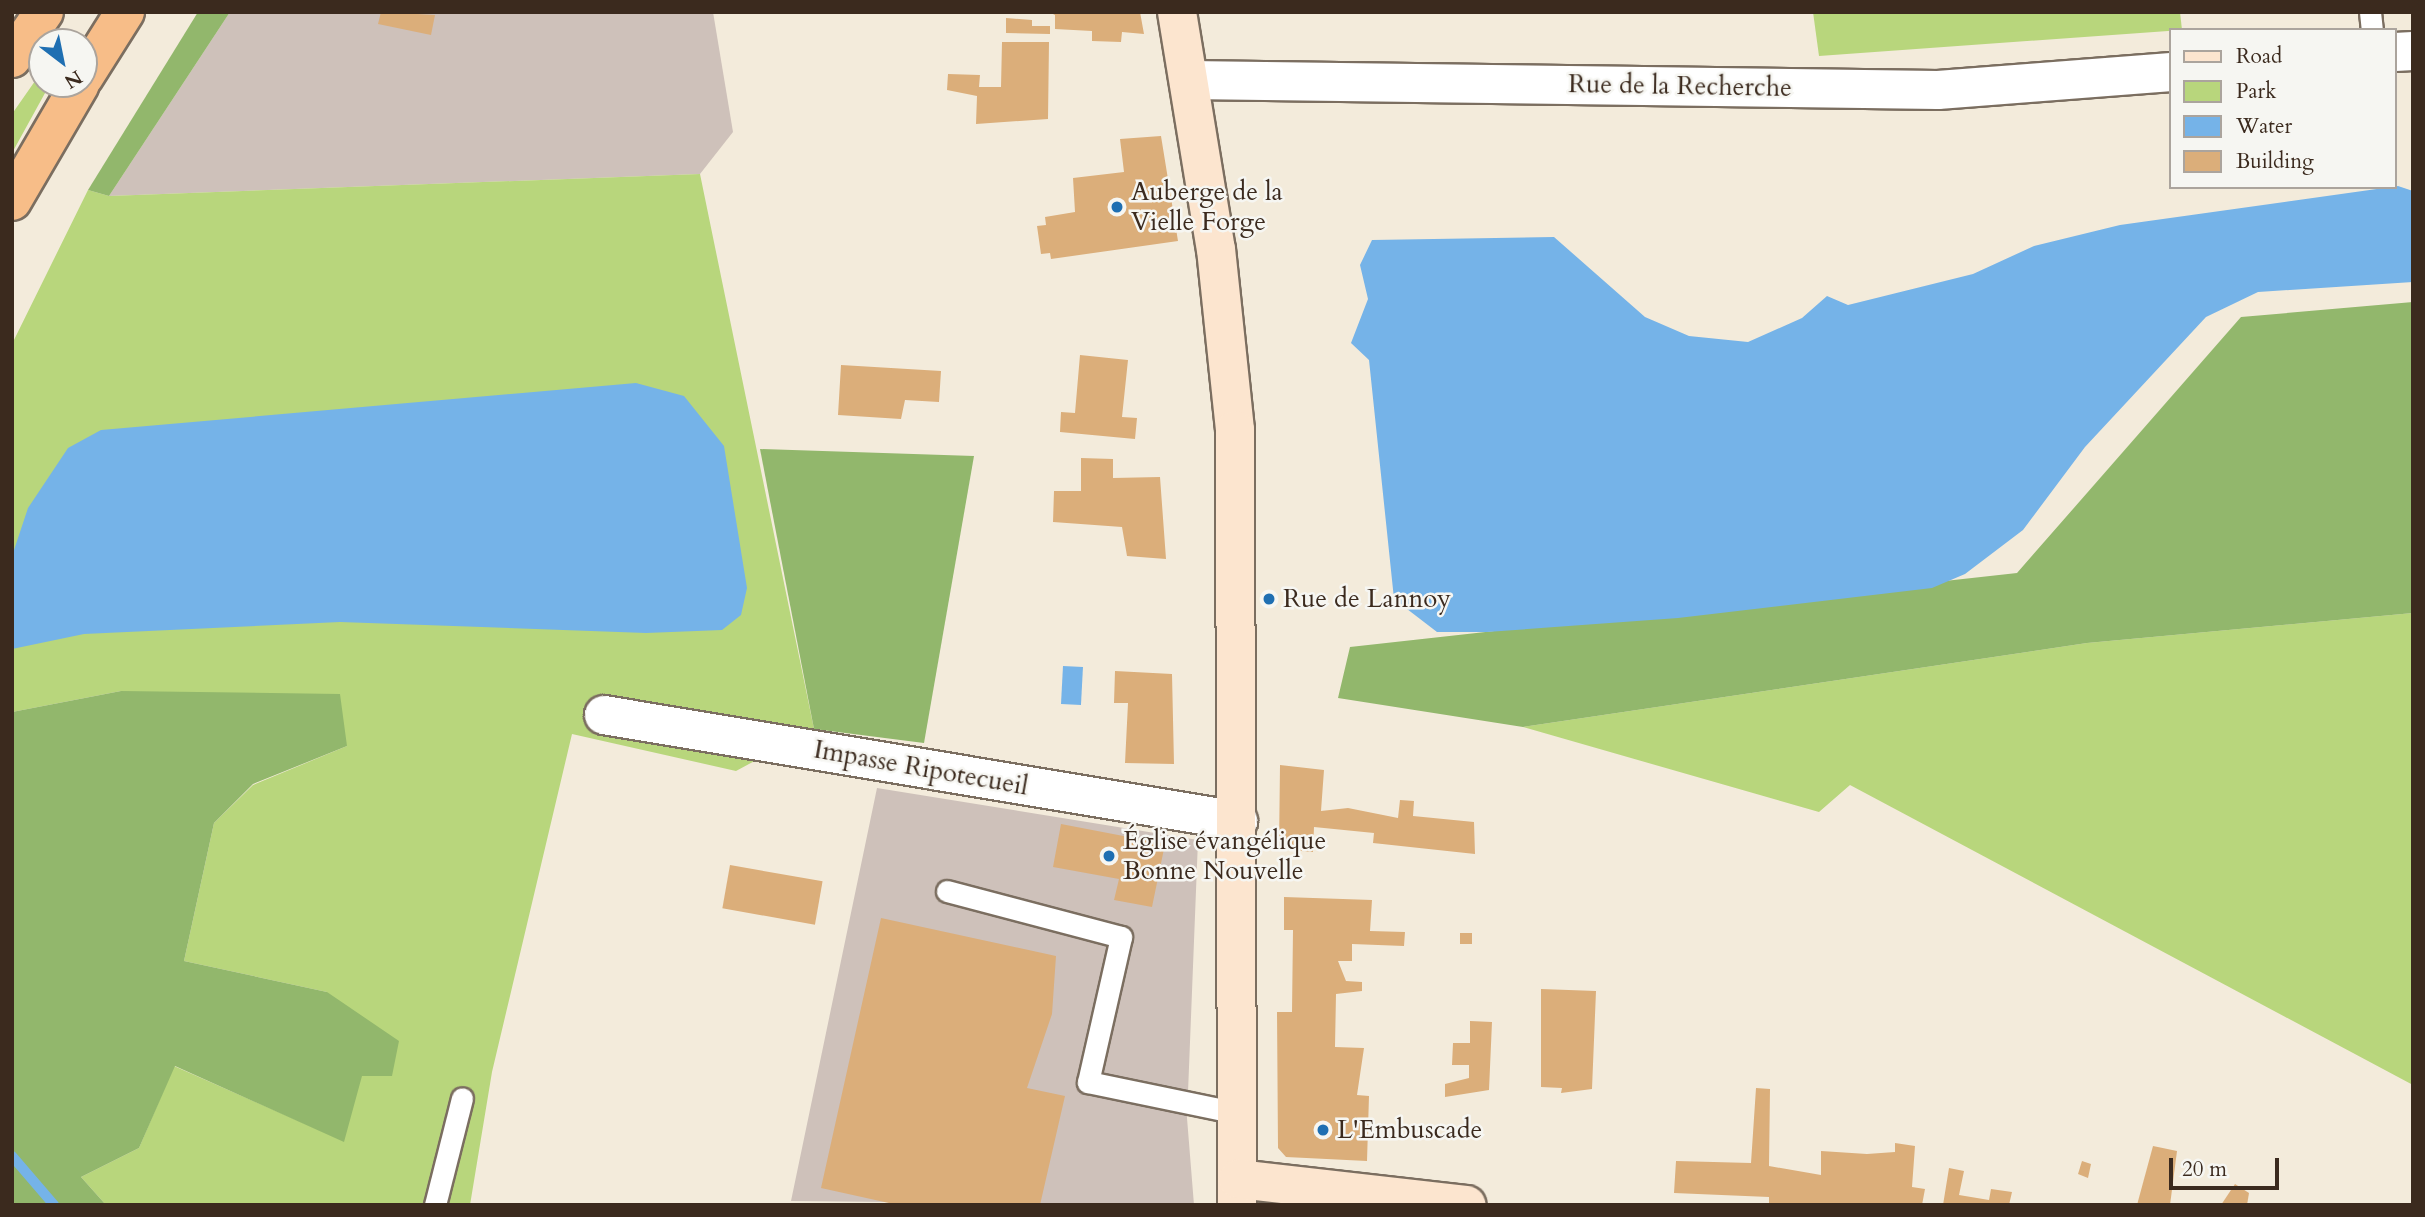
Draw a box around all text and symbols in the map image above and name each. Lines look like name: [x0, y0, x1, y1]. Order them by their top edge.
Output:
north arrow: [28, 28, 98, 98]
legend: [2170, 28, 2397, 189]
text: Road: [2236, 42, 2282, 71]
text: N: [59, 64, 87, 95]
street label: Rue de la Recherche: [1568, 68, 1792, 104]
text: Park: [2236, 77, 2276, 106]
text: Water: [2236, 112, 2292, 141]
text: Building: [2236, 147, 2314, 176]
place label: Auberge de la Vielle Forge: [1131, 176, 1283, 238]
marker: Auberge de la Vielle Forge: [1109, 199, 1125, 215]
place label: Rue de Lannoy: [1283, 583, 1451, 615]
marker: Rue de Lannoy: [1261, 591, 1277, 607]
street label: Impasse Ripotecueil: [811, 734, 1031, 802]
place label: Église évangélique Bonne Nouvelle: [1123, 825, 1326, 886]
marker: Église évangélique Bonne Nouvelle: [1101, 848, 1117, 864]
place label: L'Embuscade: [1337, 1114, 1482, 1146]
marker: L'Embuscade: [1315, 1122, 1331, 1138]
scale bar: [2173, 1144, 2283, 1188]
text: 20 m: [2182, 1155, 2227, 1184]

